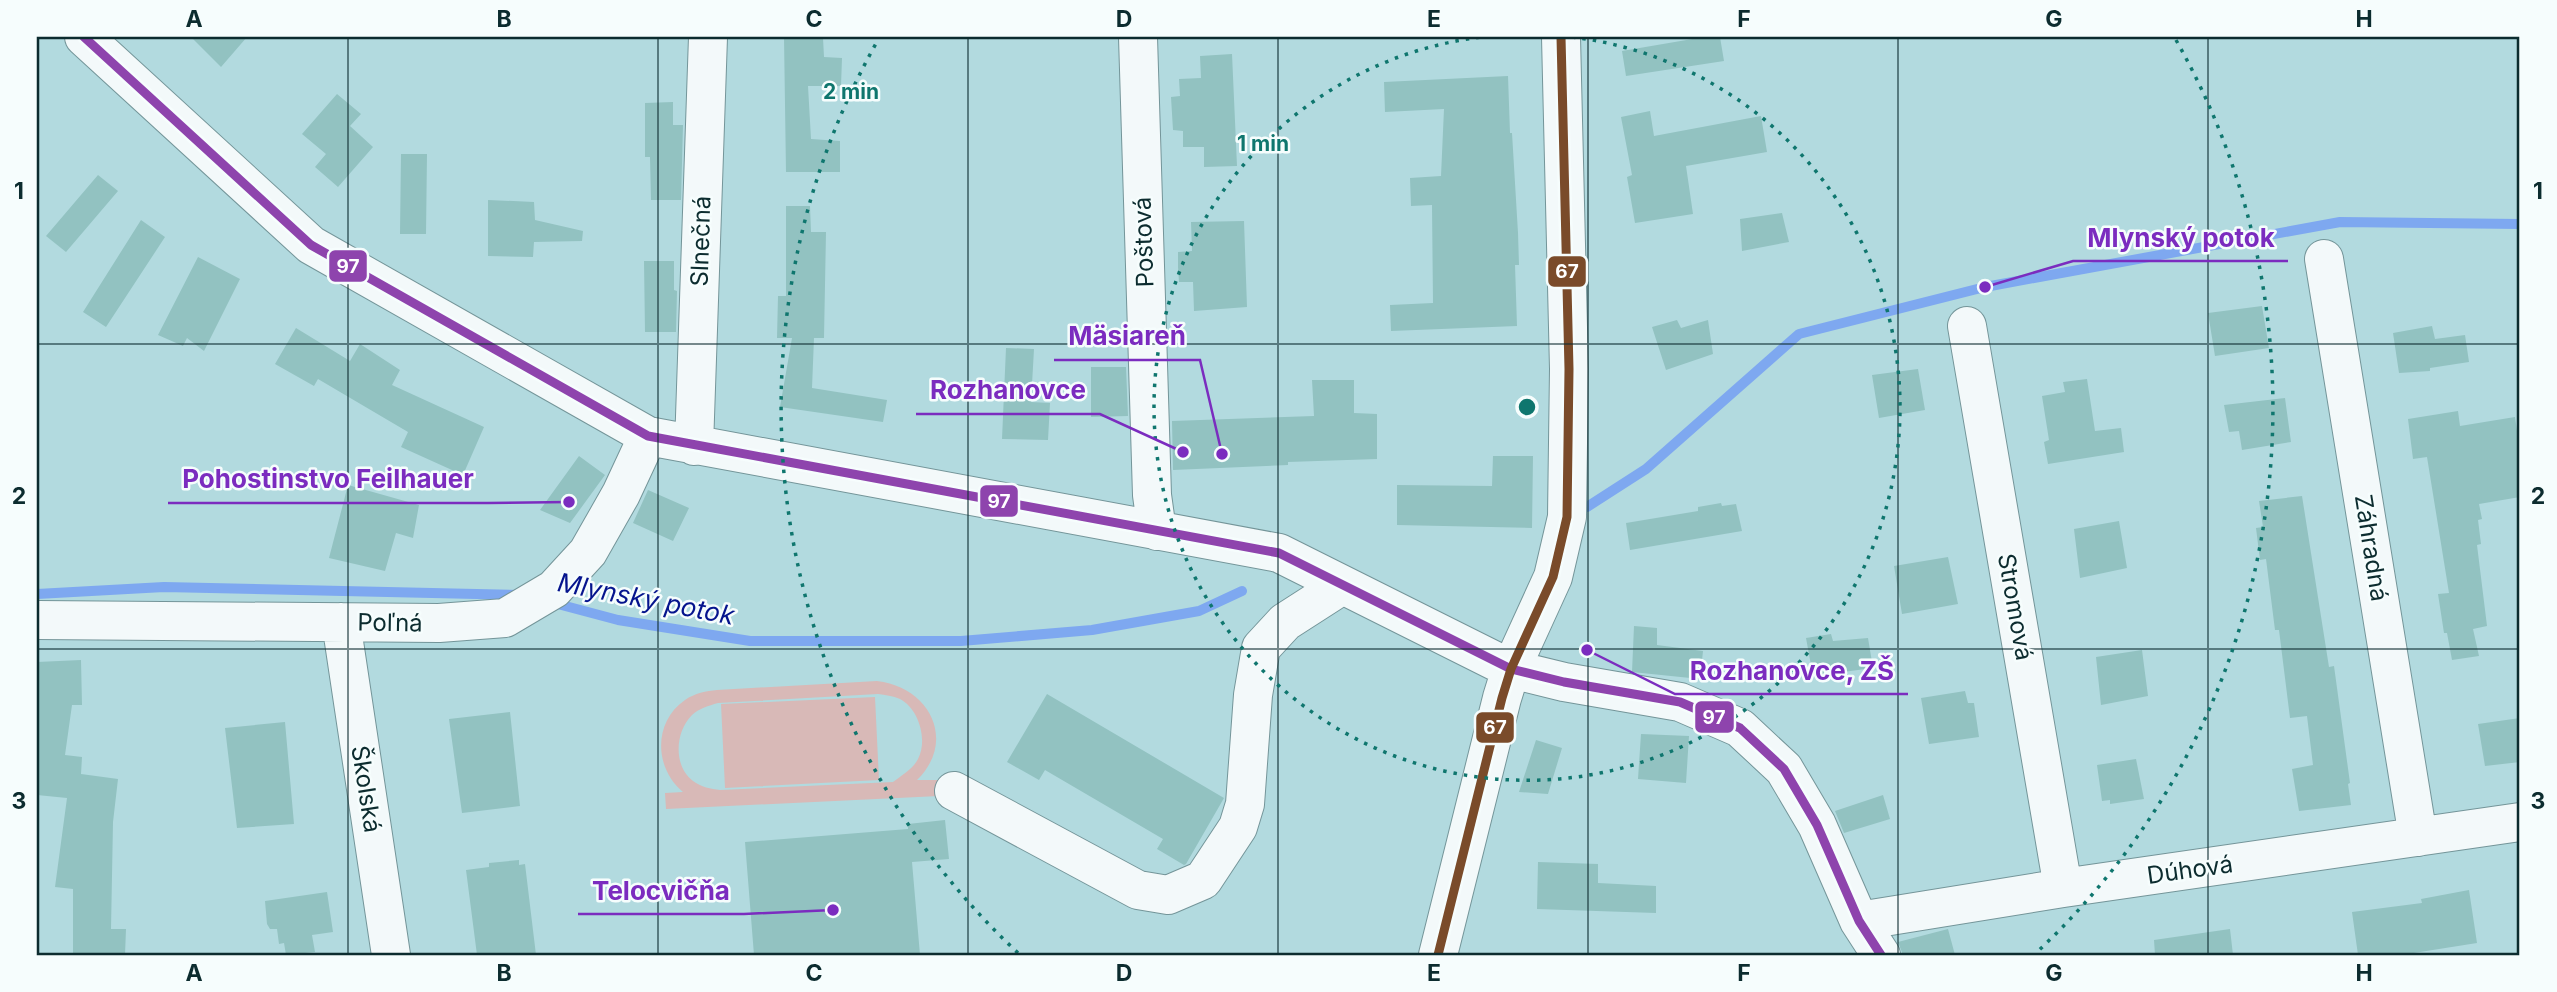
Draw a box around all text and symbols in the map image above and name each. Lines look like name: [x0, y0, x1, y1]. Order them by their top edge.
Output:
text: A: [185, 5, 203, 33]
text: B: [496, 5, 512, 33]
text: C: [805, 5, 823, 33]
text: D: [1116, 5, 1132, 33]
text: E: [1427, 5, 1441, 33]
text: F: [1737, 5, 1751, 33]
text: G: [2045, 5, 2063, 33]
text: H: [2355, 5, 2373, 33]
text: 2 min: [823, 79, 879, 104]
text: 1 min: [1237, 131, 1289, 156]
text: 1: [14, 177, 24, 205]
text: 1: [2533, 177, 2543, 205]
street label: Slnečná: [684, 195, 717, 287]
street label: Poštová: [1127, 196, 1160, 288]
callout: Mlynský potok: [2073, 214, 2288, 261]
text: Mlynský potok: [2087, 222, 2275, 253]
line badge: 97: [328, 249, 368, 283]
text: 97: [336, 255, 360, 278]
line badge: 67: [1547, 255, 1587, 288]
text: 67: [1555, 260, 1579, 283]
callout: Mäsiareň: [1054, 313, 1200, 360]
text: Mäsiareň: [1068, 320, 1186, 351]
callout: Rozhanovce: [916, 367, 1100, 414]
text: Rozhanovce: [930, 374, 1086, 405]
centre of rings: [1515, 395, 1539, 419]
callout: Pohostinstvo Feilhauer: [168, 456, 488, 503]
text: Pohostinstvo Feilhauer: [182, 463, 474, 494]
text: 2: [12, 482, 26, 510]
text: 2: [2531, 482, 2545, 510]
line badge: 97: [979, 484, 1019, 518]
text: 97: [987, 490, 1011, 513]
street label: Záhradná: [2349, 493, 2394, 603]
street label: Stromová: [1992, 551, 2039, 663]
water label: Mlynský potok: [555, 566, 738, 631]
street label: Poľná: [357, 607, 423, 638]
callout: Rozhanovce, ZŠ: [1675, 647, 1908, 694]
text: Rozhanovce, ZŠ: [1690, 655, 1894, 686]
line badge: 97: [1694, 700, 1735, 734]
text: 97: [1702, 706, 1726, 729]
line badge: 67: [1475, 711, 1515, 744]
text: 67: [1483, 716, 1507, 739]
street label: Školská: [345, 743, 389, 834]
text: 3: [12, 787, 26, 815]
text: 3: [2531, 787, 2545, 815]
street label: Dúhová: [2145, 849, 2235, 890]
callout: Telocvičňa: [578, 867, 744, 914]
text: Telocvičňa: [592, 875, 730, 906]
text: A: [185, 959, 203, 987]
text: B: [496, 959, 512, 987]
text: C: [805, 959, 823, 987]
text: D: [1116, 959, 1132, 987]
text: E: [1427, 959, 1441, 987]
text: F: [1737, 959, 1751, 987]
text: G: [2045, 959, 2063, 987]
text: H: [2355, 959, 2373, 987]

